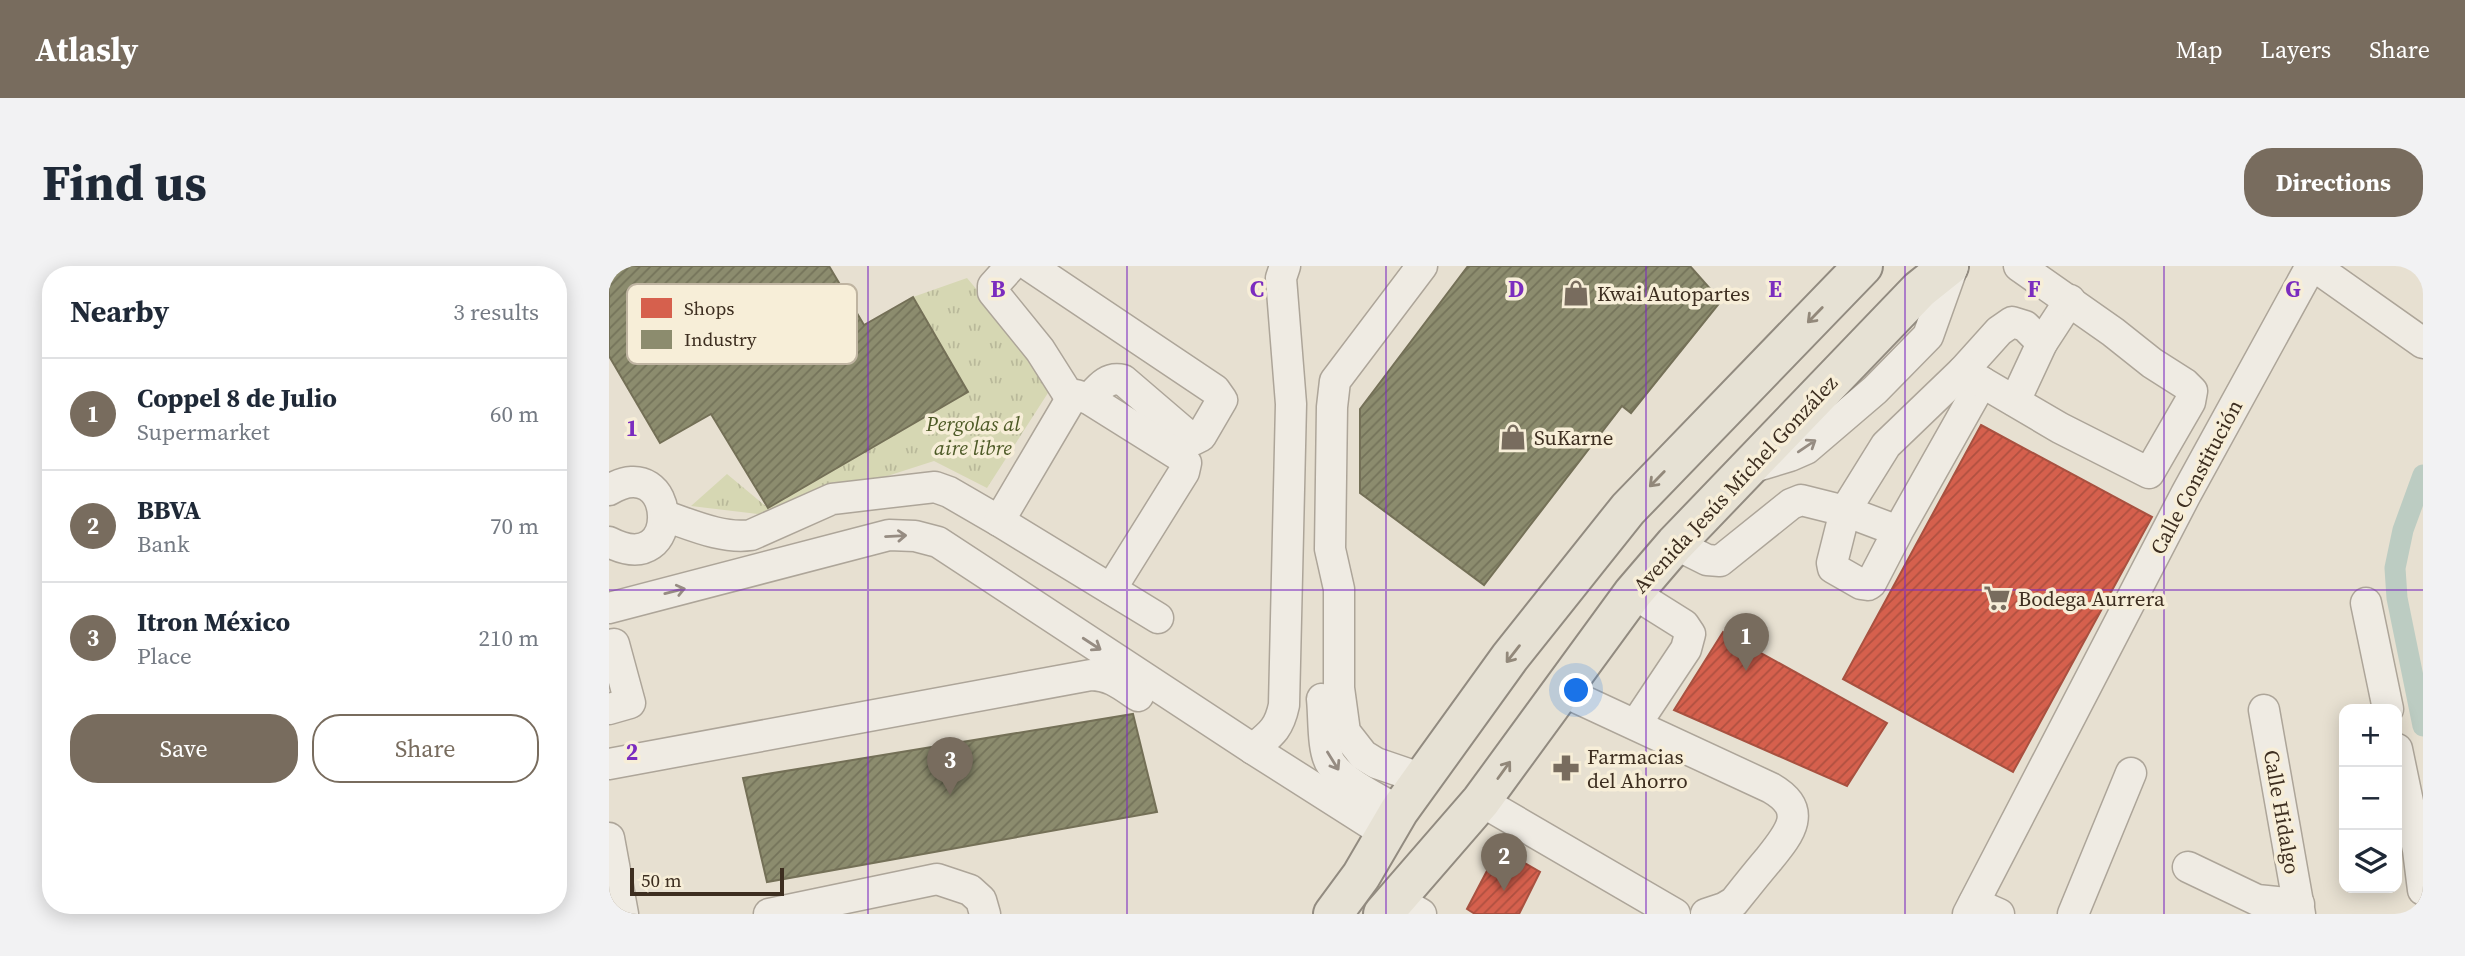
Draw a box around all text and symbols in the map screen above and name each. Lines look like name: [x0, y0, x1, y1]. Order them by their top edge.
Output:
text: Atlasly: [35, 27, 138, 72]
text: Map: [2176, 33, 2223, 66]
text: Layers: [2261, 33, 2331, 66]
text: Share: [2369, 33, 2430, 66]
button: Directions: [2244, 148, 2423, 217]
text: Find us: [42, 149, 207, 216]
text: B: [991, 273, 1006, 305]
text: C: [1250, 273, 1264, 305]
text: D: [1508, 273, 1524, 305]
text: E: [1768, 273, 1782, 305]
text: F: [2027, 273, 2041, 305]
text: G: [2285, 273, 2301, 305]
shop icon: Kwai Autopartes: [1561, 278, 1591, 308]
place label: Kwai Autopartes: [1597, 279, 1750, 308]
legend: [627, 284, 857, 364]
text: Nearby: [70, 291, 169, 332]
text: Shops: [684, 295, 735, 321]
text: 3 results: [453, 296, 539, 328]
one-way arrow: [1807, 306, 1824, 323]
text: Industry: [684, 326, 757, 352]
street label: Avenida Jesús Michel González: [1626, 368, 1844, 599]
text: Coppel 8 de Julio: [137, 380, 337, 416]
street label: Calle Constitución: [2143, 394, 2249, 559]
text: 1: [87, 398, 99, 430]
text: 60 m: [490, 398, 539, 430]
park label: Pergolas al aire libre: [925, 409, 1020, 462]
text: 1: [626, 412, 638, 444]
text: Supermarket: [137, 416, 270, 448]
shop icon: SuKarne: [1498, 422, 1528, 452]
place label: SuKarne: [1534, 423, 1614, 452]
one-way arrow: [1797, 439, 1816, 453]
one-way arrow: [1649, 470, 1666, 487]
text: BBVA: [137, 492, 201, 528]
text: 2: [87, 510, 99, 542]
text: 70 m: [490, 510, 539, 542]
text: Bank: [137, 528, 190, 560]
one-way arrow: [884, 529, 906, 542]
supermarket icon: Bodega Aurrera: [1982, 583, 2012, 613]
one-way arrow: [663, 584, 686, 597]
place label: Bodega Aurrera: [2018, 584, 2165, 613]
text: Itron México: [137, 604, 290, 640]
pin: 1: [1723, 613, 1769, 671]
text: 3: [87, 622, 99, 654]
text: 210 m: [478, 622, 539, 654]
one-way arrow: [1082, 636, 1101, 651]
text: Place: [137, 640, 192, 672]
one-way arrow: [1505, 645, 1520, 663]
your location: [1559, 673, 1593, 707]
map controls: [2339, 704, 2402, 893]
button: +: [2339, 704, 2402, 767]
button: Save: [70, 714, 298, 783]
button: Share: [312, 714, 539, 783]
text: 2: [626, 736, 638, 768]
pin: 3: [927, 737, 973, 795]
place label: Farmacias del Ahorro: [1587, 742, 1688, 795]
street label: Calle Hidalgo: [2257, 748, 2307, 876]
one-way arrow: [1325, 751, 1340, 770]
pharmacy icon: Farmacias del Ahorro: [1551, 753, 1581, 783]
one-way arrow: [1496, 762, 1511, 780]
button: −: [2339, 767, 2402, 830]
button: layers: [2339, 830, 2402, 893]
pin: 2: [1481, 833, 1527, 891]
scale bar: [630, 865, 784, 897]
text: 50 m: [641, 867, 682, 893]

